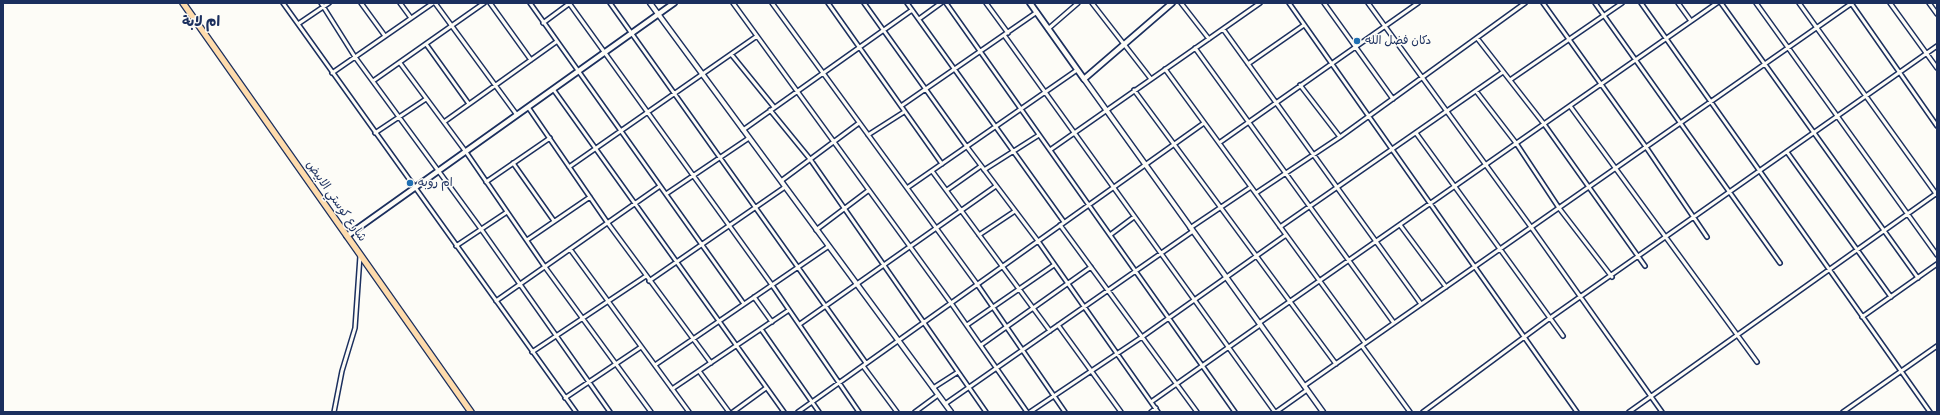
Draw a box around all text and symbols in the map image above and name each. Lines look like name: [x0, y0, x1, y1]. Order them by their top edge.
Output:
district label: ام لابة: [182, 14, 220, 30]
place label: دكان فضل الله: [1365, 34, 1431, 48]
marker: دكان فضل الله: [1352, 36, 1362, 46]
street label: شارع كوستي الابيض: [303, 158, 369, 244]
place label: ام روبه: [418, 176, 453, 190]
marker: ام روبه: [405, 178, 415, 188]

